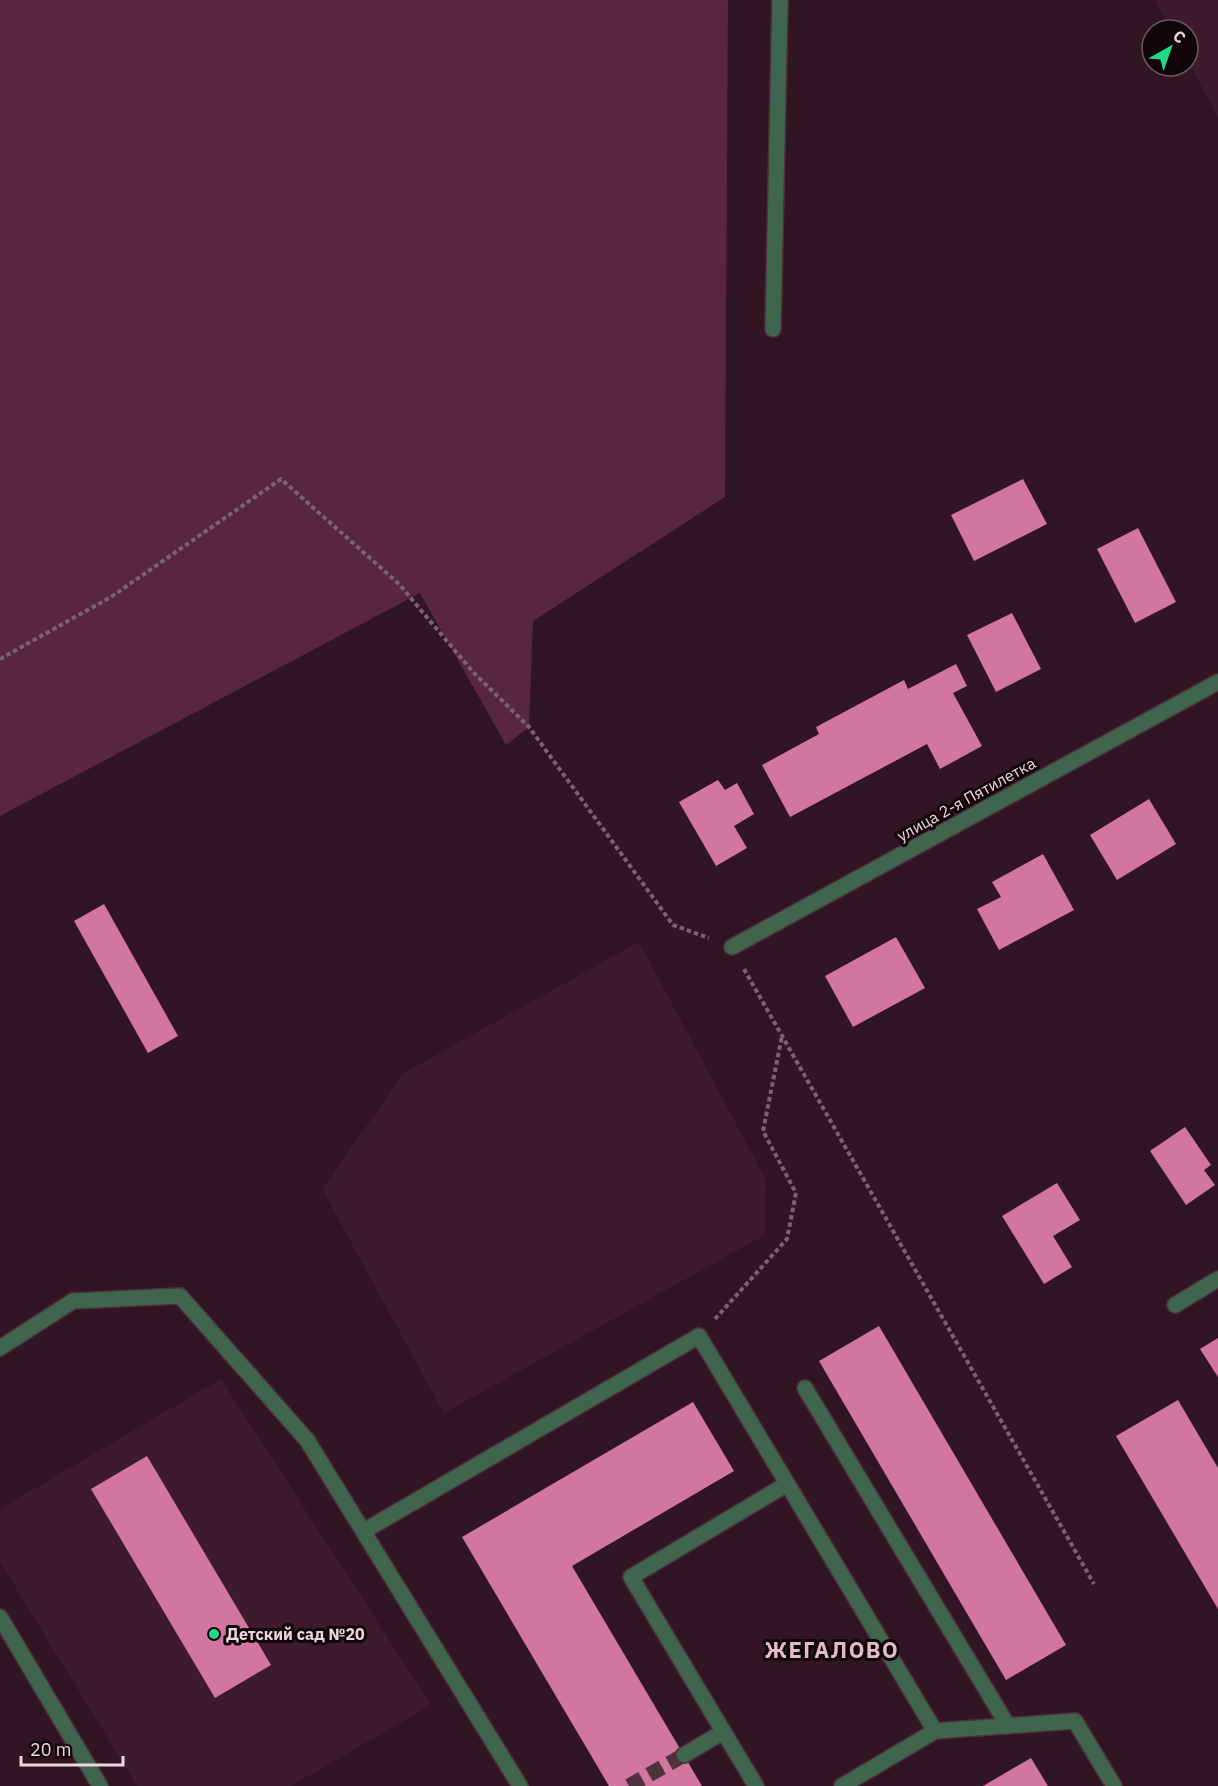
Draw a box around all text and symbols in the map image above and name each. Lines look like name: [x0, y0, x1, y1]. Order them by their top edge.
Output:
north arrow: [1140, 18, 1200, 78]
text: С: [1169, 25, 1190, 48]
street label: улица 2-я Пятилетка: [893, 752, 1039, 845]
place label: Детский сад №20: [226, 1624, 365, 1644]
marker: Детский сад №20: [207, 1627, 221, 1641]
district label: ЖЕГАЛОВО: [765, 1635, 899, 1664]
scale bar: [21, 1729, 123, 1767]
text: 20 m: [30, 1738, 72, 1761]

